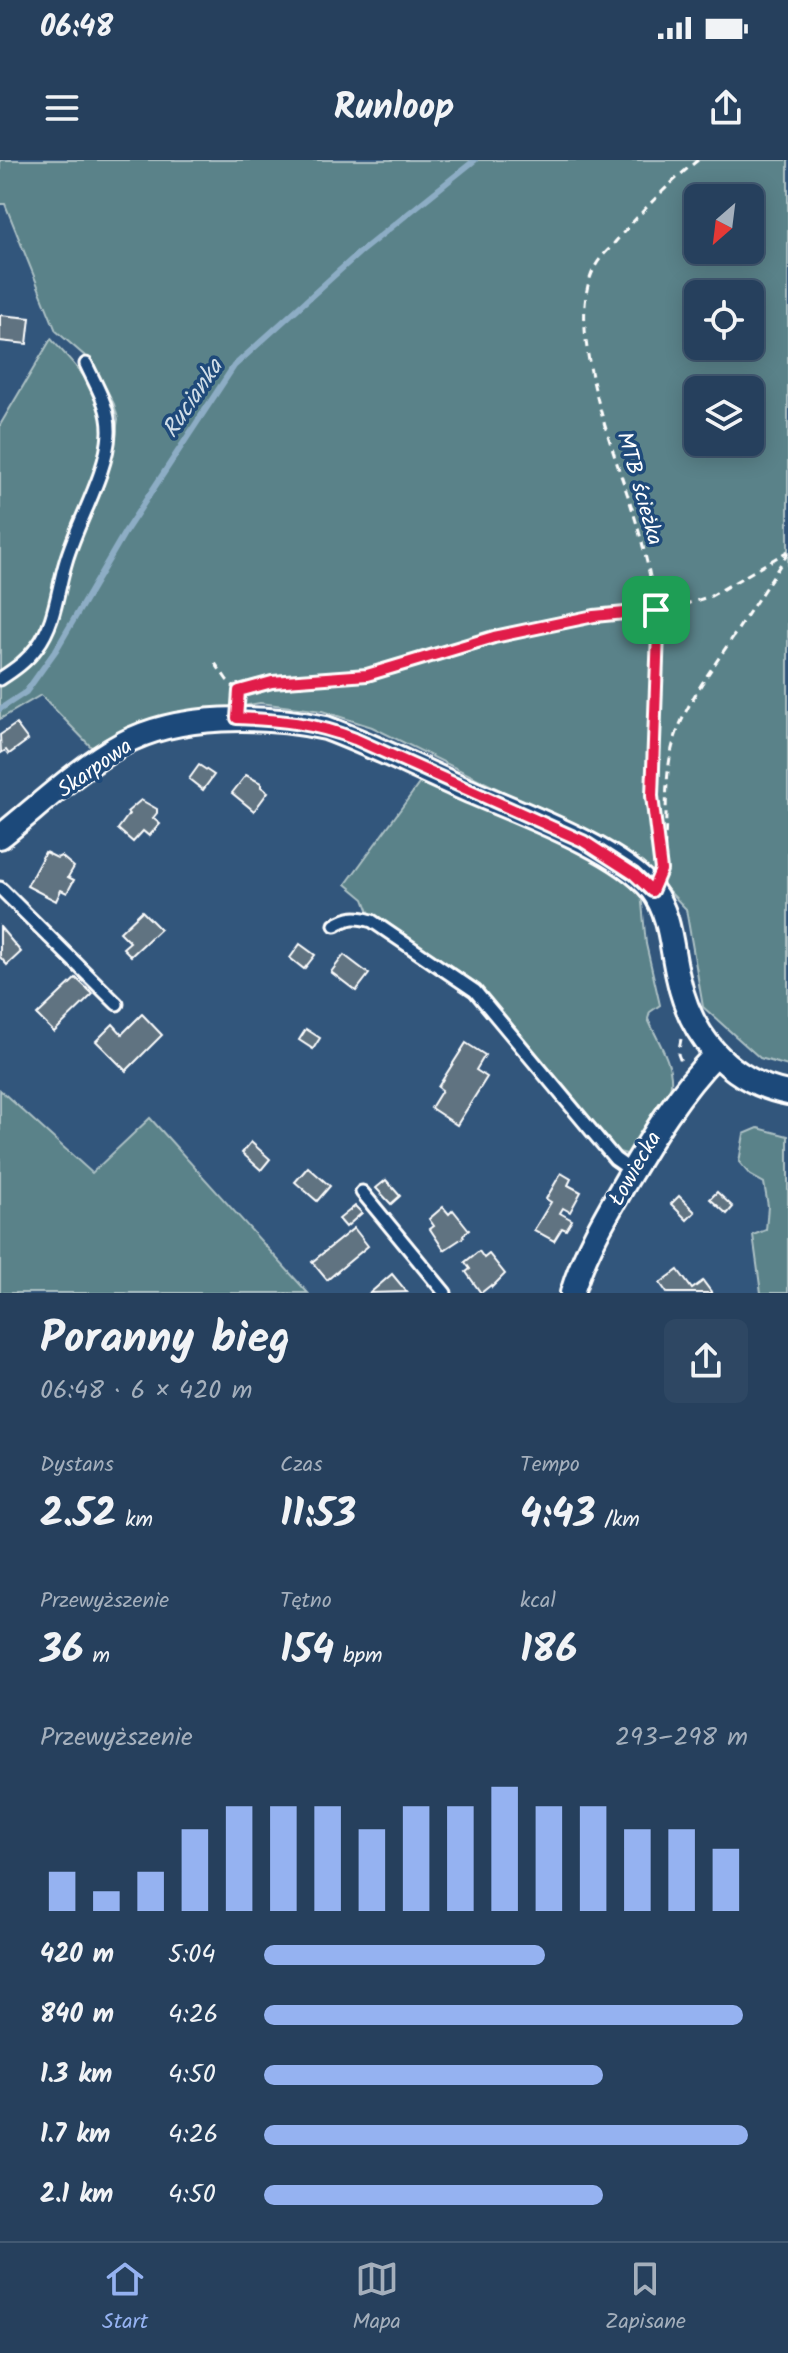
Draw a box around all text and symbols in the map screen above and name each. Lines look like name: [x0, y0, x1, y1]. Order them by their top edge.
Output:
text: 06:48: [40, 4, 113, 52]
text: Runloop: [334, 80, 454, 137]
icon: menu: [40, 86, 84, 130]
icon: share: [704, 86, 748, 130]
north arrow: [684, 184, 764, 264]
map controls: [684, 184, 764, 456]
button: locate: [684, 280, 764, 360]
water label: Rucianka: [152, 350, 235, 446]
button: layers: [684, 376, 764, 456]
street label: MTB ścieżka: [606, 428, 671, 549]
pin: [622, 576, 690, 644]
icon: arrive: [634, 588, 678, 632]
street label: Skarpowa: [50, 730, 140, 808]
street label: Łowiecka: [601, 1125, 672, 1213]
text: Poranny bieg: [40, 1305, 290, 1375]
button: share: [664, 1319, 748, 1403]
text: 06:48 · 6 × 420 m: [40, 1370, 252, 1412]
text: Dystans: [40, 1448, 114, 1483]
text: Czas: [280, 1448, 323, 1483]
text: Tempo: [520, 1448, 580, 1483]
text: 2.52: [40, 1483, 116, 1547]
text: 11:53: [280, 1483, 356, 1547]
text: 4:43: [520, 1483, 595, 1547]
text: km: [116, 1503, 153, 1538]
text: /km: [595, 1503, 640, 1538]
text: Przewyższenie: [40, 1584, 169, 1619]
text: Tętno: [280, 1584, 332, 1619]
text: kcal: [520, 1584, 556, 1619]
text: 36: [40, 1619, 84, 1683]
text: 154: [280, 1619, 334, 1683]
text: 186: [520, 1619, 577, 1683]
text: m: [84, 1639, 110, 1674]
text: bpm: [334, 1639, 383, 1674]
text: Przewyższenie: [40, 1717, 193, 1759]
text: 293–298 m: [615, 1717, 748, 1759]
text: 420 m: [40, 1934, 114, 1976]
text: 5:04: [168, 1934, 216, 1976]
text: 840 m: [40, 1994, 114, 2036]
text: 4:26: [168, 1994, 218, 2036]
text: 1.3 km: [40, 2054, 112, 2096]
text: 4:50: [168, 2054, 216, 2096]
text: 1.7 km: [40, 2114, 110, 2156]
text: 4:26: [168, 2114, 218, 2156]
text: 2.1 km: [40, 2174, 113, 2216]
text: 4:50: [168, 2174, 216, 2216]
tab: Start: [102, 2257, 148, 2340]
tab: Mapa: [352, 2257, 401, 2340]
tab: Zapisane: [605, 2257, 686, 2340]

